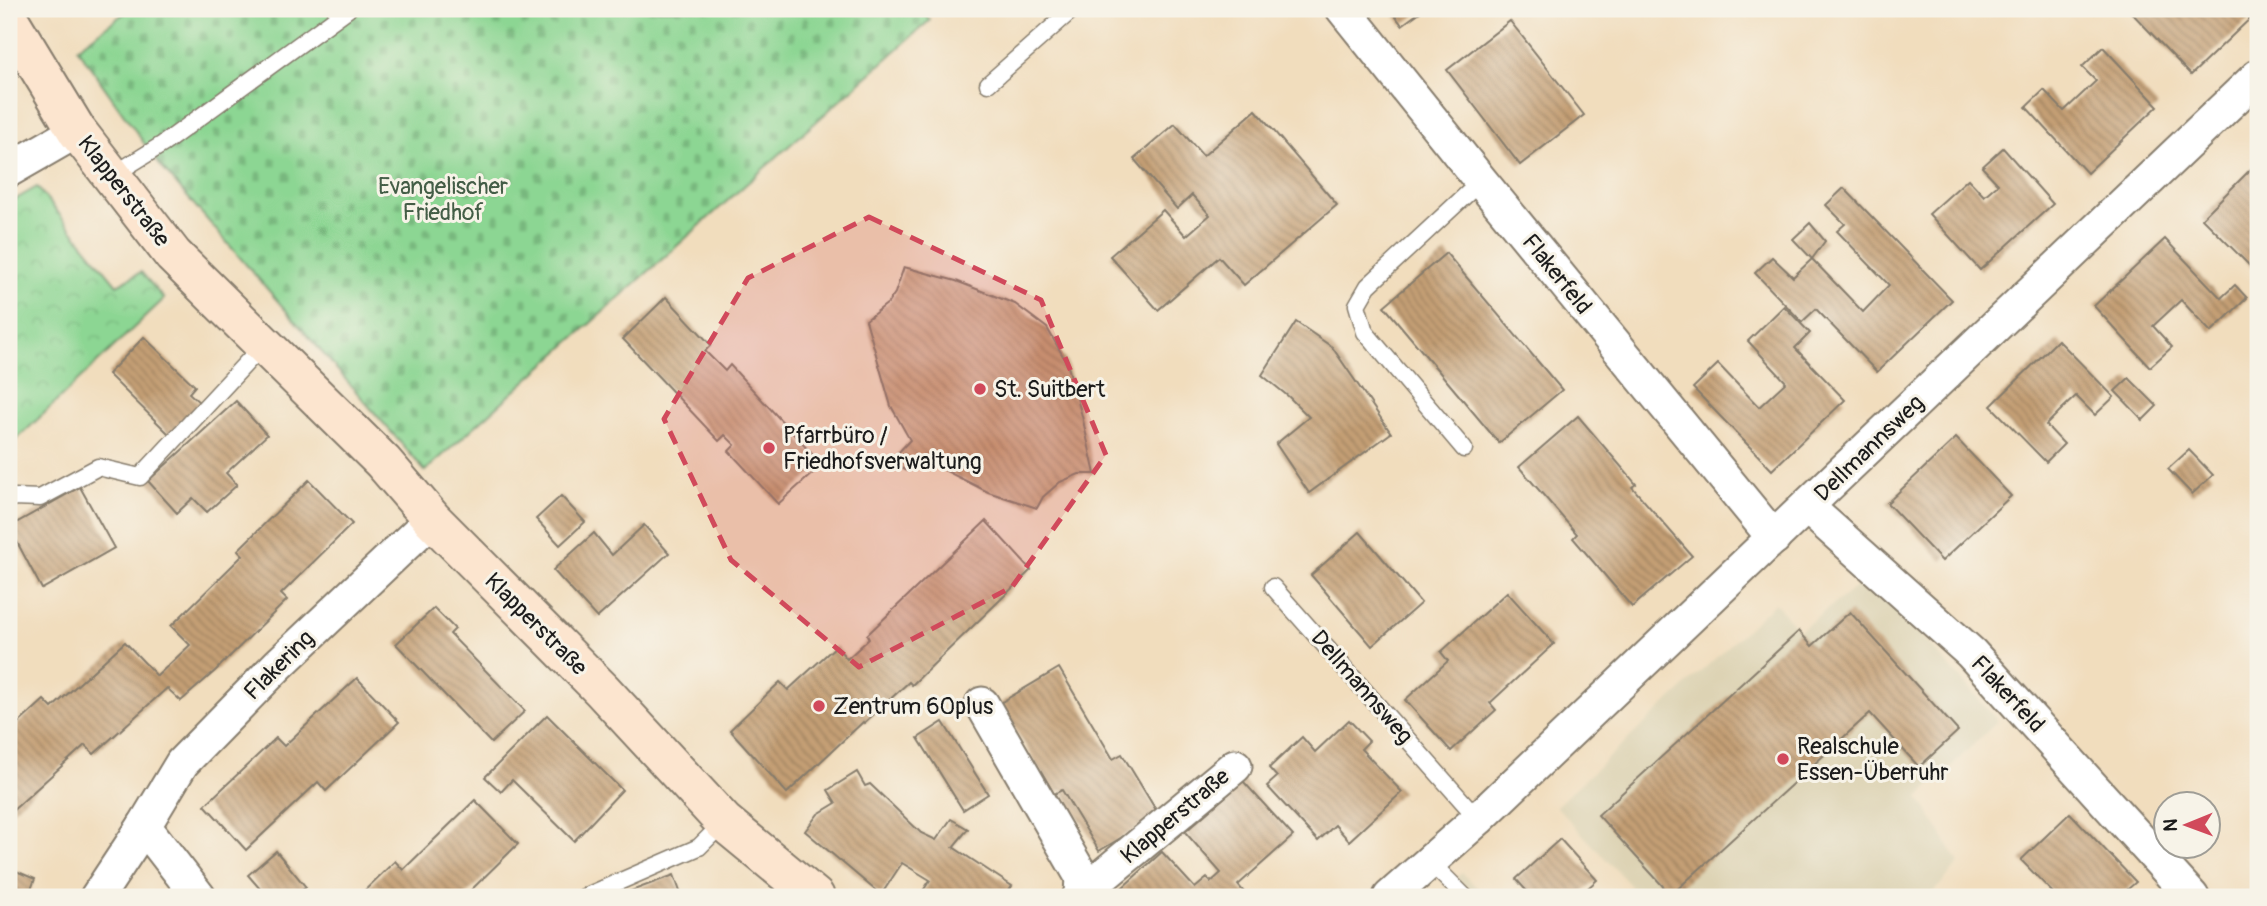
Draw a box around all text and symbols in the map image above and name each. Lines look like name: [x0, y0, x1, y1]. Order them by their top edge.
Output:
street label: Klapperstraße: [71, 129, 177, 253]
park label: Evangelischer Friedhof: [378, 172, 508, 227]
street label: Flakerfeld: [1516, 228, 1598, 320]
place label: St. Suitbert: [994, 375, 1106, 404]
marker: St. Suitbert: [972, 381, 988, 397]
street label: Dellmannsweg: [1808, 388, 1930, 508]
place label: Pfarrbüro / Friedhofsverwaltung: [783, 421, 982, 476]
marker: Pfarrbüro / Friedhofsverwaltung: [761, 440, 777, 456]
street label: Klapperstraße: [478, 566, 594, 682]
street label: Flakering: [238, 624, 320, 706]
street label: Dellmannsweg: [1305, 624, 1419, 750]
street label: Flakerfeld: [1965, 649, 2051, 739]
place label: Zentrum 60plus: [833, 692, 993, 721]
marker: Zentrum 60plus: [811, 698, 827, 714]
place label: Realschule Essen-Überruhr: [1797, 732, 1948, 787]
marker: Realschule Essen-Überruhr: [1775, 751, 1791, 767]
street label: Klapperstraße: [1114, 762, 1236, 870]
north arrow: [2152, 790, 2222, 860]
text: N: [2159, 819, 2183, 832]

